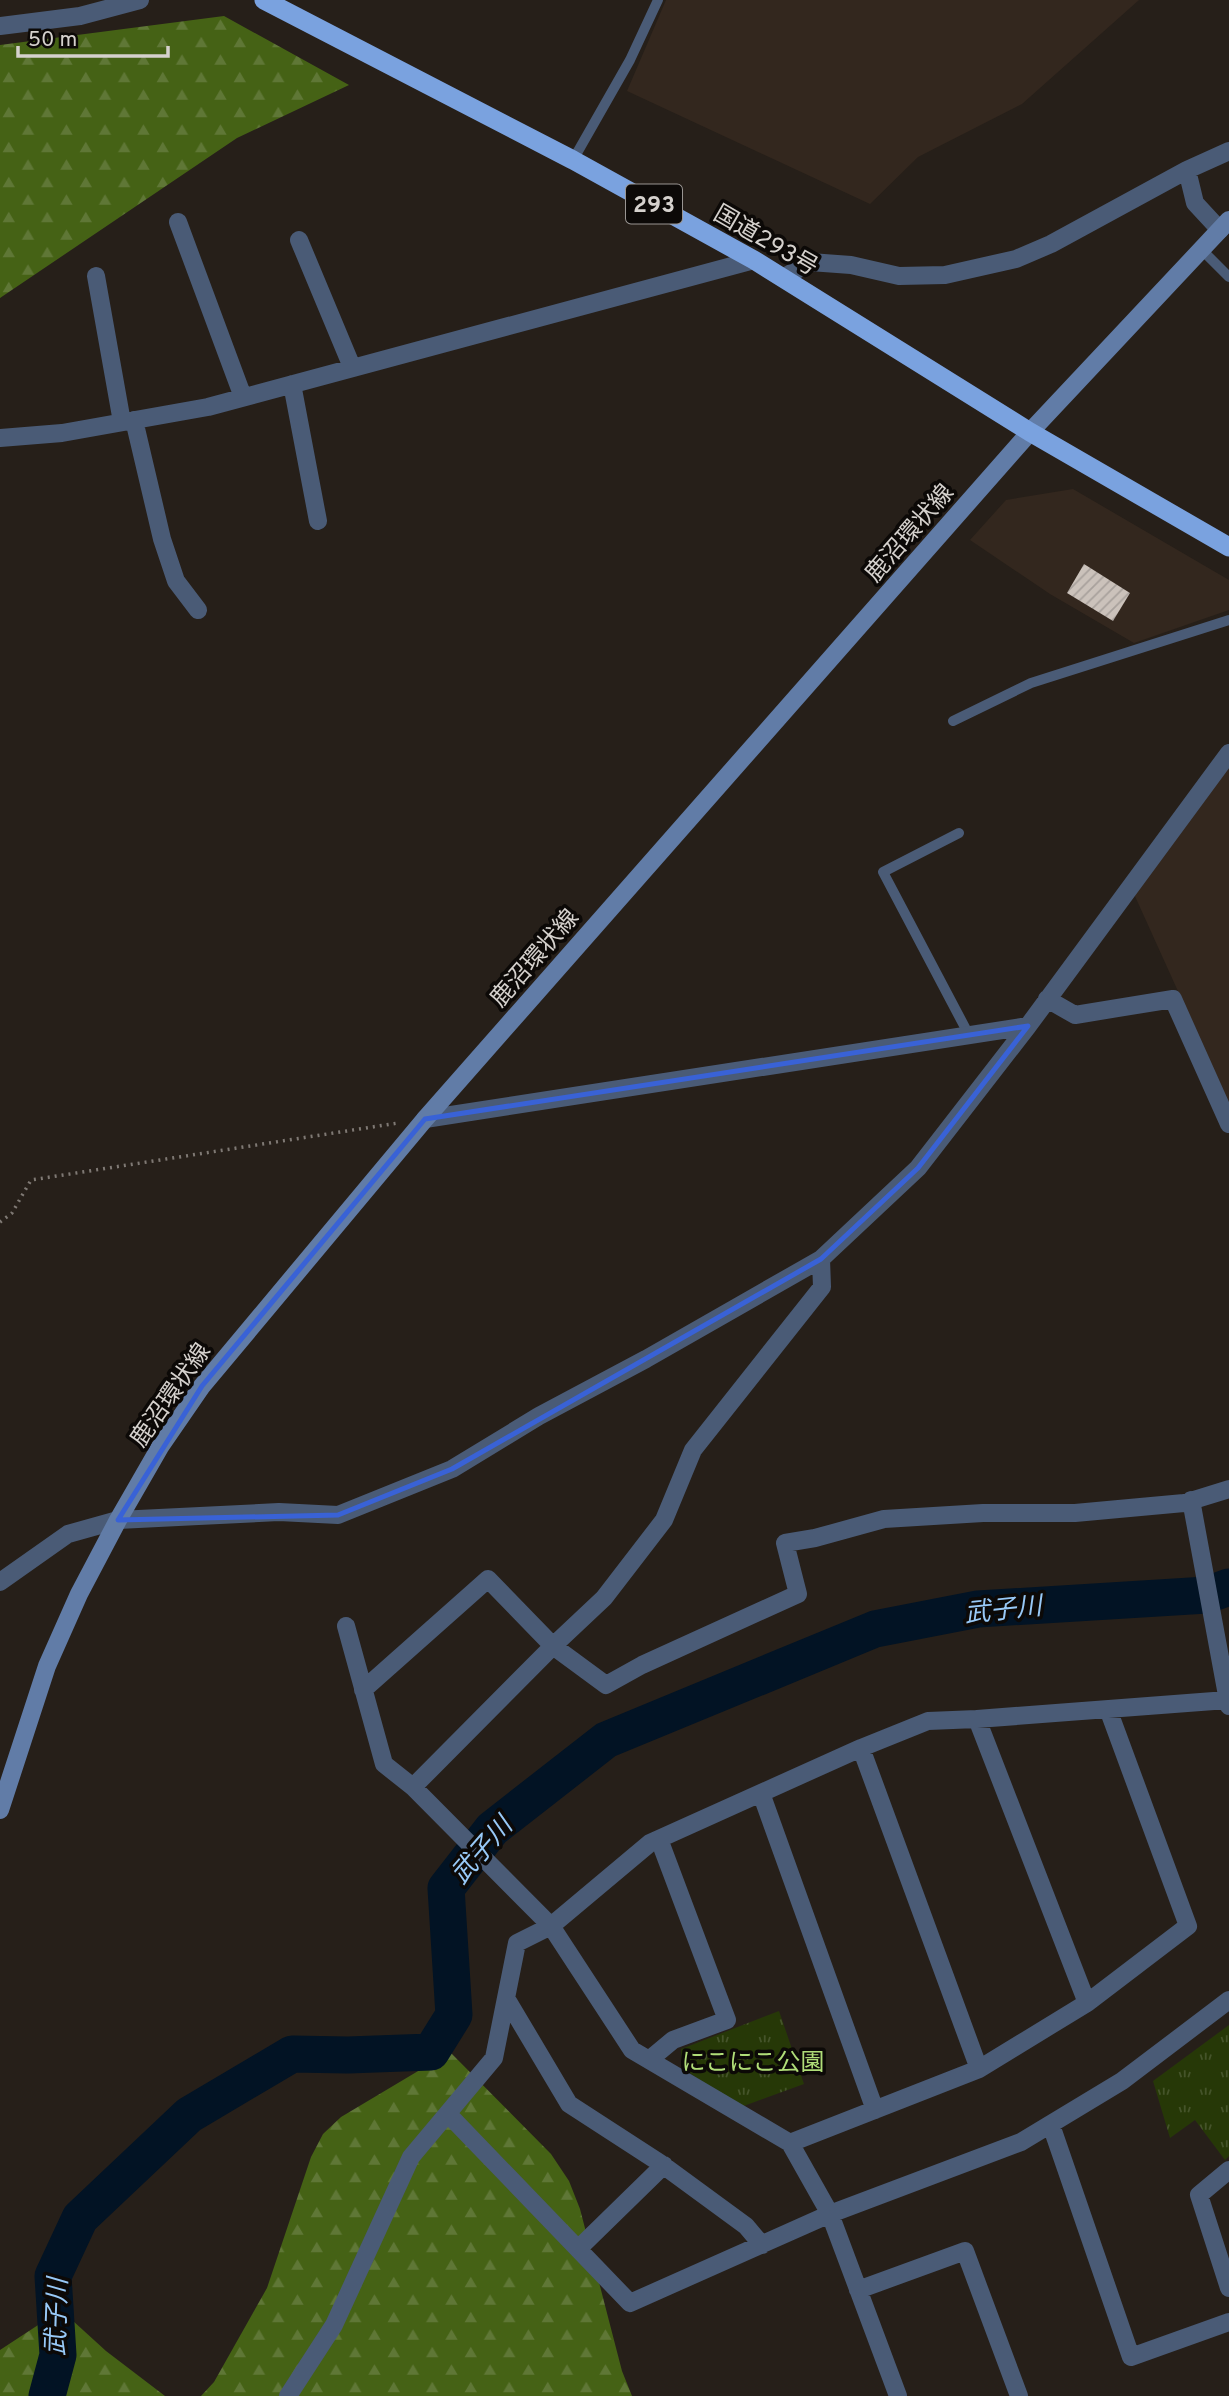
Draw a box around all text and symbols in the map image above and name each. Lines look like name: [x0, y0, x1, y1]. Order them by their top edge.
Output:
scale bar: [18, 14, 168, 58]
text: 50 m: [28, 27, 77, 54]
road number: 293: [626, 184, 682, 224]
street label: 国道293号: [708, 200, 822, 284]
street label: 鹿沼環状線: [860, 479, 961, 589]
street label: 鹿沼環状線: [485, 904, 586, 1014]
street label: 鹿沼環状線: [125, 1338, 218, 1454]
water label: 武子川: [963, 1591, 1047, 1632]
water label: 武子川: [445, 1809, 523, 1892]
park label: にこにこ公園: [681, 2049, 825, 2079]
water label: 武子川: [41, 2275, 76, 2357]

